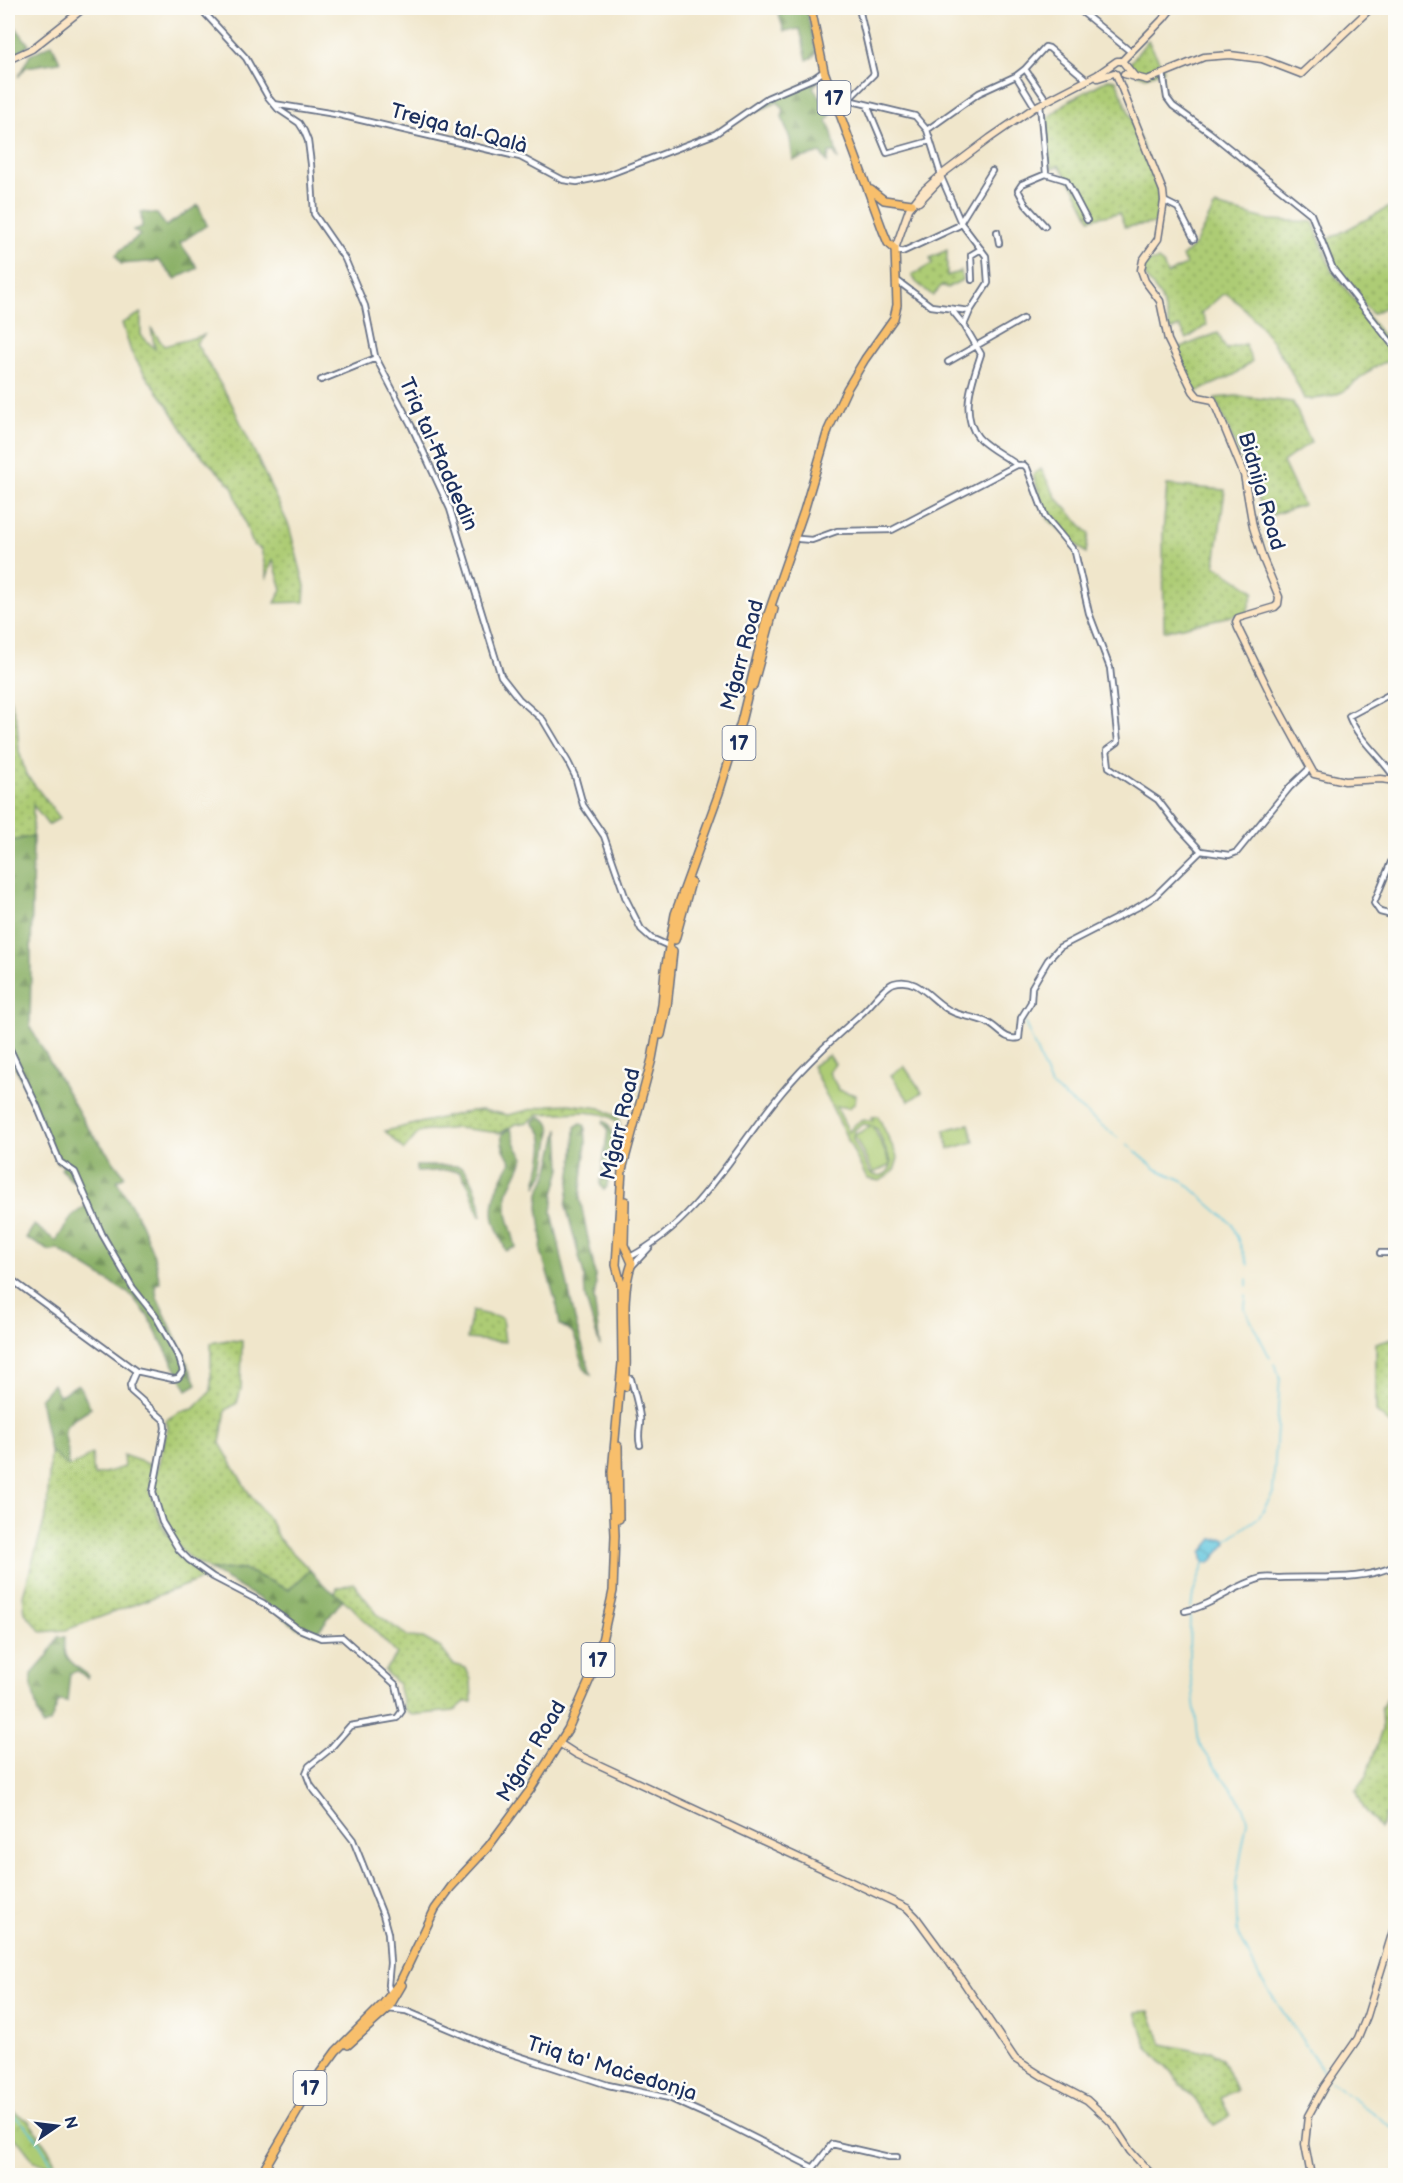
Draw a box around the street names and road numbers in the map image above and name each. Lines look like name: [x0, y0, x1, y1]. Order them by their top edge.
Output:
road number: 17: [818, 81, 850, 115]
street label: Trejqa tal-Qalà: [388, 98, 530, 159]
street label: Triq tal-Ħaddedin: [394, 374, 483, 535]
street label: Bidnija Road: [1233, 429, 1290, 553]
street label: Mġarr Road: [716, 597, 769, 713]
road number: 17: [722, 726, 756, 760]
street label: Mġarr Road: [596, 1066, 645, 1182]
road number: 17: [582, 1643, 614, 1677]
street label: Mġarr Road: [491, 1696, 571, 1806]
street label: Triq ta' Maċedonja: [524, 2031, 700, 2106]
road number: 17: [294, 2071, 326, 2105]

